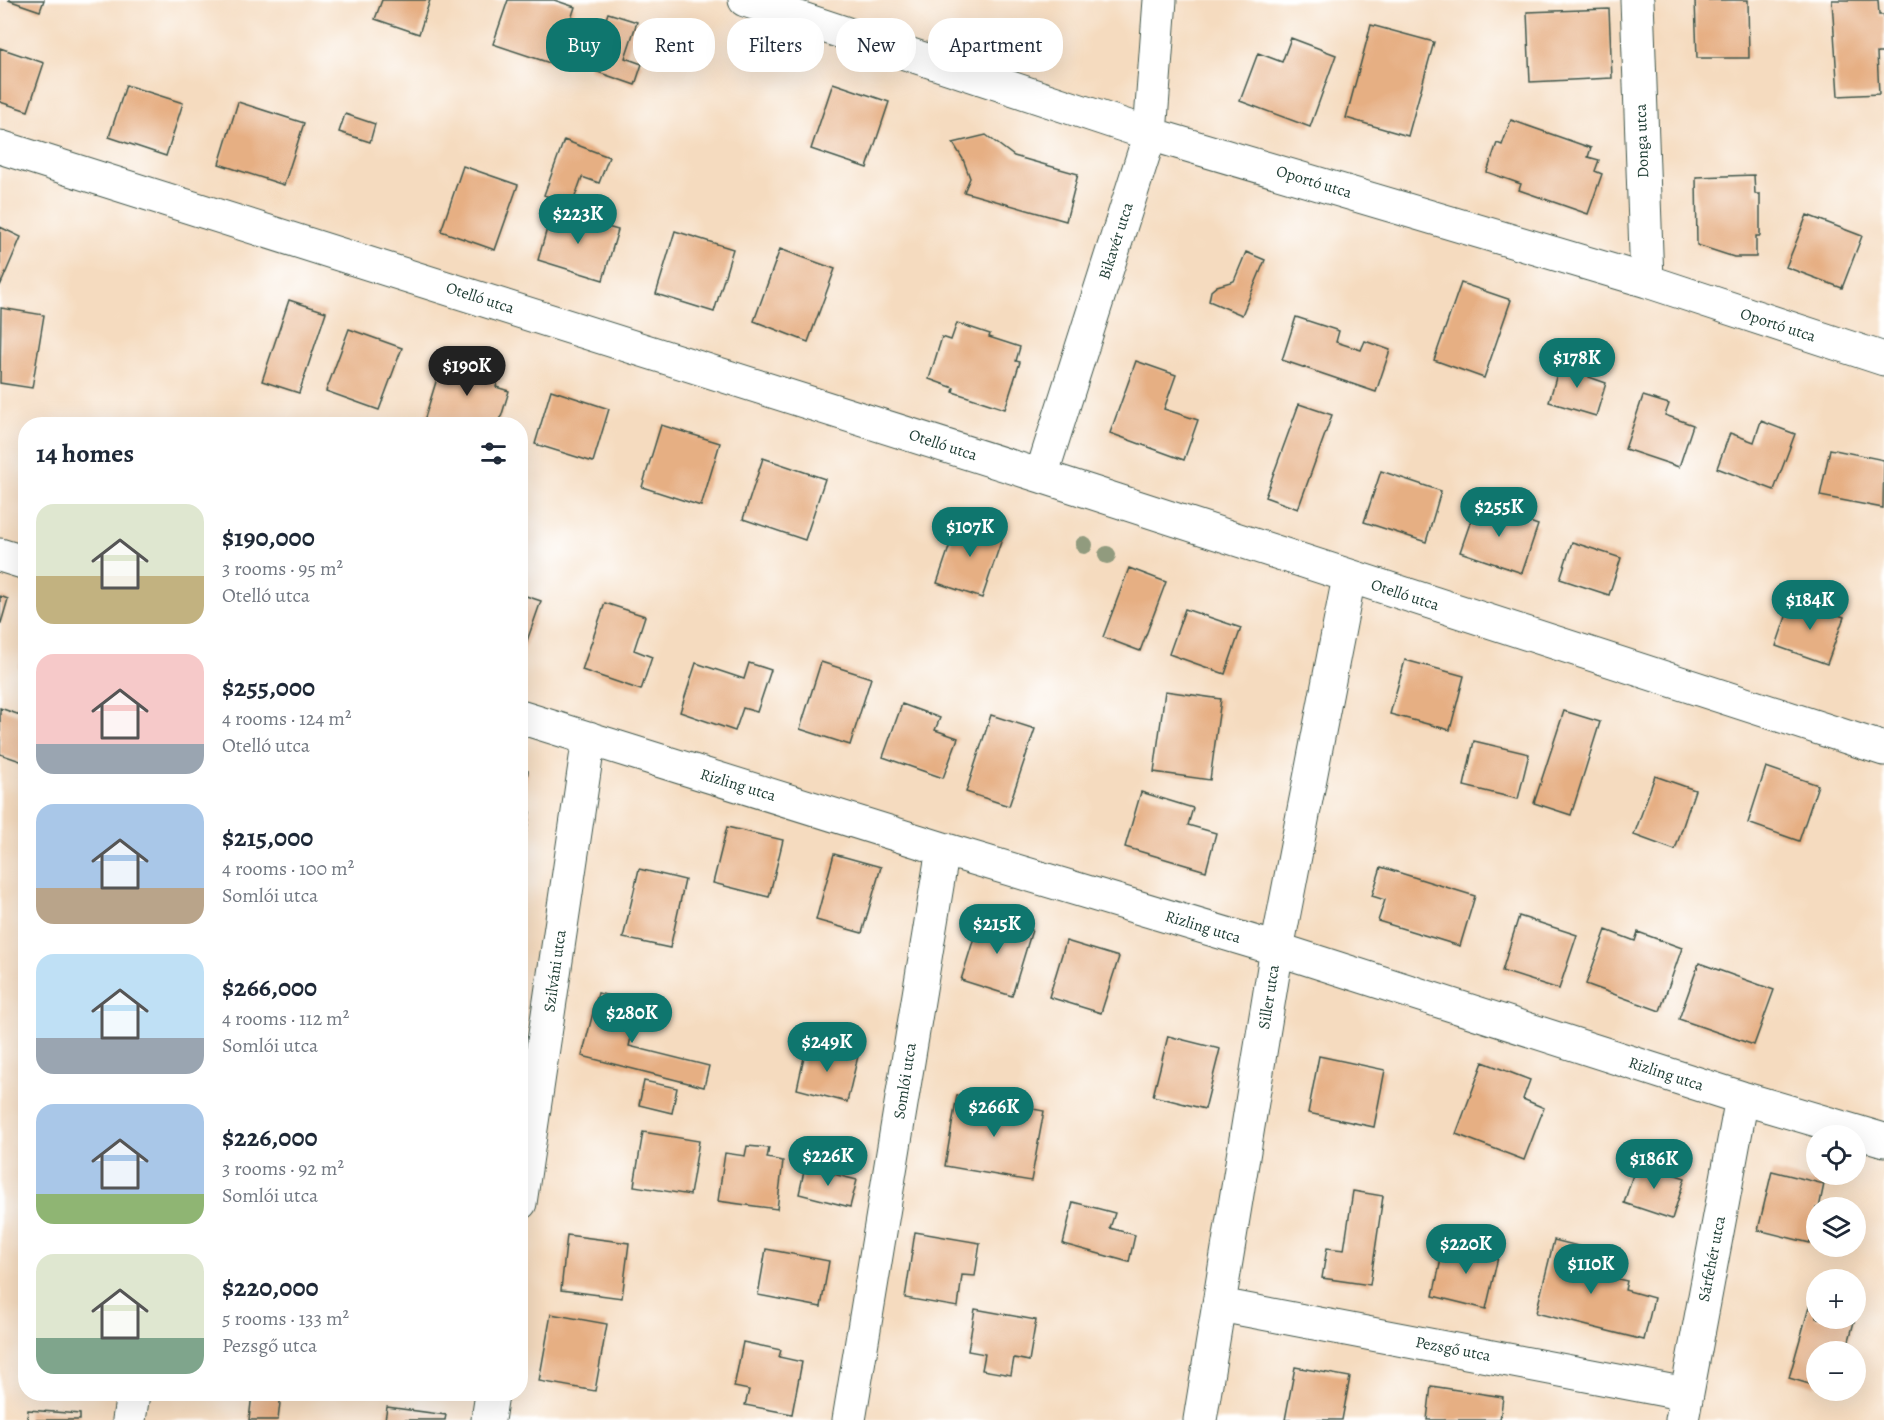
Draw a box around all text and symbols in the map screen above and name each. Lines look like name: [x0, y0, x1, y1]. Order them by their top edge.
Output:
chip: Buy: [546, 18, 621, 72]
chip: Rent: [633, 18, 715, 72]
chip: Filters: [727, 18, 824, 72]
chip: New: [836, 18, 916, 72]
chip: Apartment: [928, 18, 1063, 72]
street label: Donga utca: [1630, 103, 1654, 179]
street label: Oportó utca: [1273, 160, 1355, 204]
pin: $223K: [536, 194, 620, 245]
street label: Bikavér utca: [1093, 199, 1139, 282]
text: $223K: [553, 200, 603, 227]
street label: Otelló utca: [443, 277, 517, 320]
street label: Oportó utca: [1737, 302, 1819, 348]
pin: $178K: [1535, 338, 1619, 389]
text: $178K: [1553, 344, 1601, 371]
pin: $190K: [425, 346, 509, 397]
text: $190K: [443, 352, 491, 379]
street label: Otelló utca: [906, 424, 980, 467]
text: 14 homes: [36, 436, 134, 471]
icon: filters: [477, 437, 510, 470]
pin: $255K: [1457, 487, 1541, 538]
text: $255K: [1474, 493, 1524, 520]
pin: $107K: [928, 507, 1012, 558]
text: $107K: [946, 513, 994, 540]
text: $190,000: [222, 520, 315, 555]
icon: home: [84, 528, 156, 600]
text: 3 rooms · 95 m²: [222, 555, 343, 582]
street label: Otelló utca: [1368, 574, 1442, 617]
pin: $184K: [1768, 580, 1852, 631]
text: Otelló utca: [222, 582, 310, 609]
text: $184K: [1786, 586, 1834, 613]
text: $255,000: [222, 670, 315, 705]
icon: home: [84, 678, 156, 750]
text: 4 rooms · 124 m²: [222, 705, 352, 732]
text: Otelló utca: [222, 732, 310, 759]
street label: Rizling utca: [698, 763, 779, 807]
text: $215,000: [222, 820, 313, 855]
icon: home: [84, 828, 156, 900]
text: 4 rooms · 100 m²: [222, 855, 354, 882]
text: Somlói utca: [222, 882, 318, 909]
pin: $215K: [955, 904, 1039, 955]
street label: Rizling utca: [1163, 905, 1244, 949]
text: $215K: [973, 910, 1021, 937]
street label: Szilváni utca: [538, 928, 572, 1014]
street label: Siller utca: [1253, 963, 1285, 1031]
text: $266,000: [222, 970, 317, 1005]
icon: home: [84, 978, 156, 1050]
pin: $280K: [590, 993, 674, 1044]
text: $280K: [606, 999, 658, 1026]
text: 4 rooms · 112 m²: [222, 1005, 349, 1032]
pin: $249K: [785, 1022, 869, 1073]
text: $249K: [802, 1028, 852, 1055]
text: Somlói utca: [222, 1032, 318, 1059]
street label: Somlói utca: [888, 1041, 922, 1121]
street label: Rizling utca: [1626, 1052, 1707, 1097]
pin: $266K: [952, 1087, 1036, 1138]
text: $266K: [969, 1093, 1019, 1120]
text: $226,000: [222, 1120, 318, 1155]
map controls: [1806, 1125, 1866, 1401]
button: locate: [1806, 1125, 1866, 1185]
icon: home: [84, 1128, 156, 1200]
pin: $226K: [786, 1136, 870, 1187]
pin: $186K: [1612, 1139, 1696, 1190]
text: $226K: [802, 1142, 854, 1169]
text: $186K: [1630, 1145, 1678, 1172]
text: 3 rooms · 92 m²: [222, 1155, 344, 1182]
text: Somlói utca: [222, 1182, 318, 1209]
button: layers: [1806, 1197, 1866, 1257]
street label: Sárfehér utca: [1693, 1214, 1731, 1304]
pin: $220K: [1424, 1224, 1508, 1275]
text: $220K: [1440, 1230, 1492, 1257]
pin: $110K: [1549, 1244, 1633, 1295]
text: $110K: [1568, 1250, 1614, 1277]
button: +: [1806, 1269, 1866, 1329]
text: $220,000: [222, 1270, 319, 1305]
icon: home: [84, 1278, 156, 1350]
text: 5 rooms · 133 m²: [222, 1305, 349, 1332]
street label: Pezsgő utca: [1413, 1331, 1493, 1367]
text: Pezsgő utca: [222, 1332, 317, 1359]
button: −: [1806, 1341, 1866, 1401]

